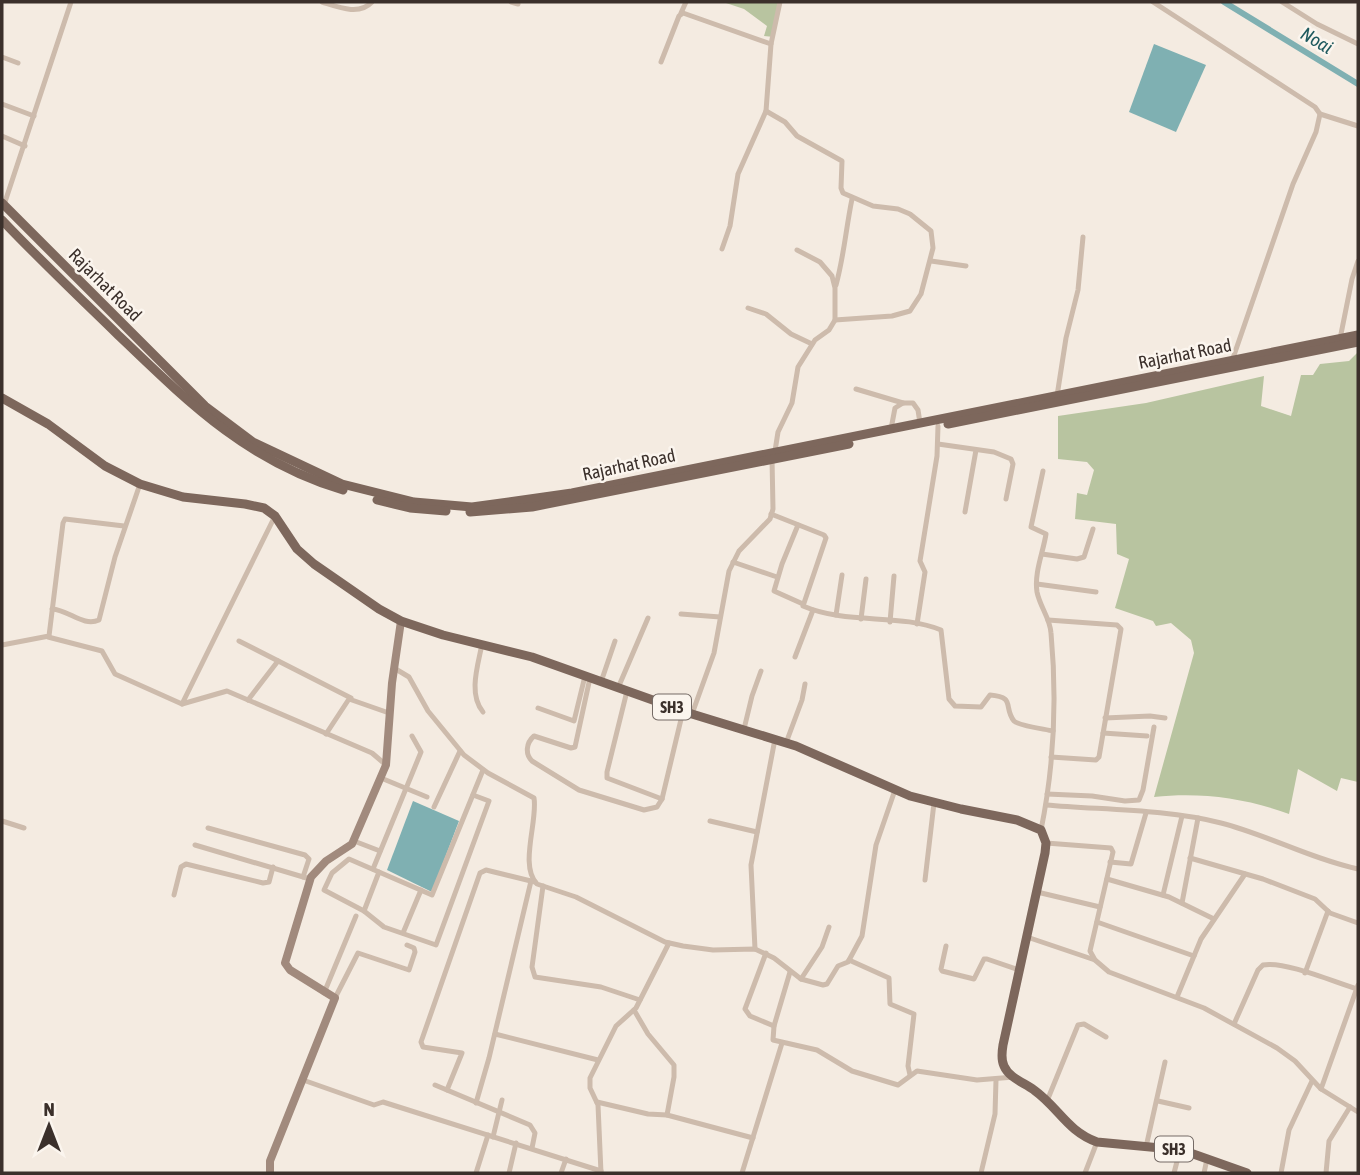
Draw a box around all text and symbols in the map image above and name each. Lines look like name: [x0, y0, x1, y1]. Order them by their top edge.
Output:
water label: Noai: [1297, 22, 1337, 58]
street label: Rajarhat Road: [65, 244, 146, 325]
street label: Rajarhat Road: [1137, 334, 1233, 373]
street label: Rajarhat Road: [581, 444, 677, 485]
road number: SH3: [653, 694, 691, 720]
north arrow: [14, 1091, 84, 1161]
text: N: [43, 1098, 55, 1120]
road number: SH3: [1155, 1136, 1193, 1162]

